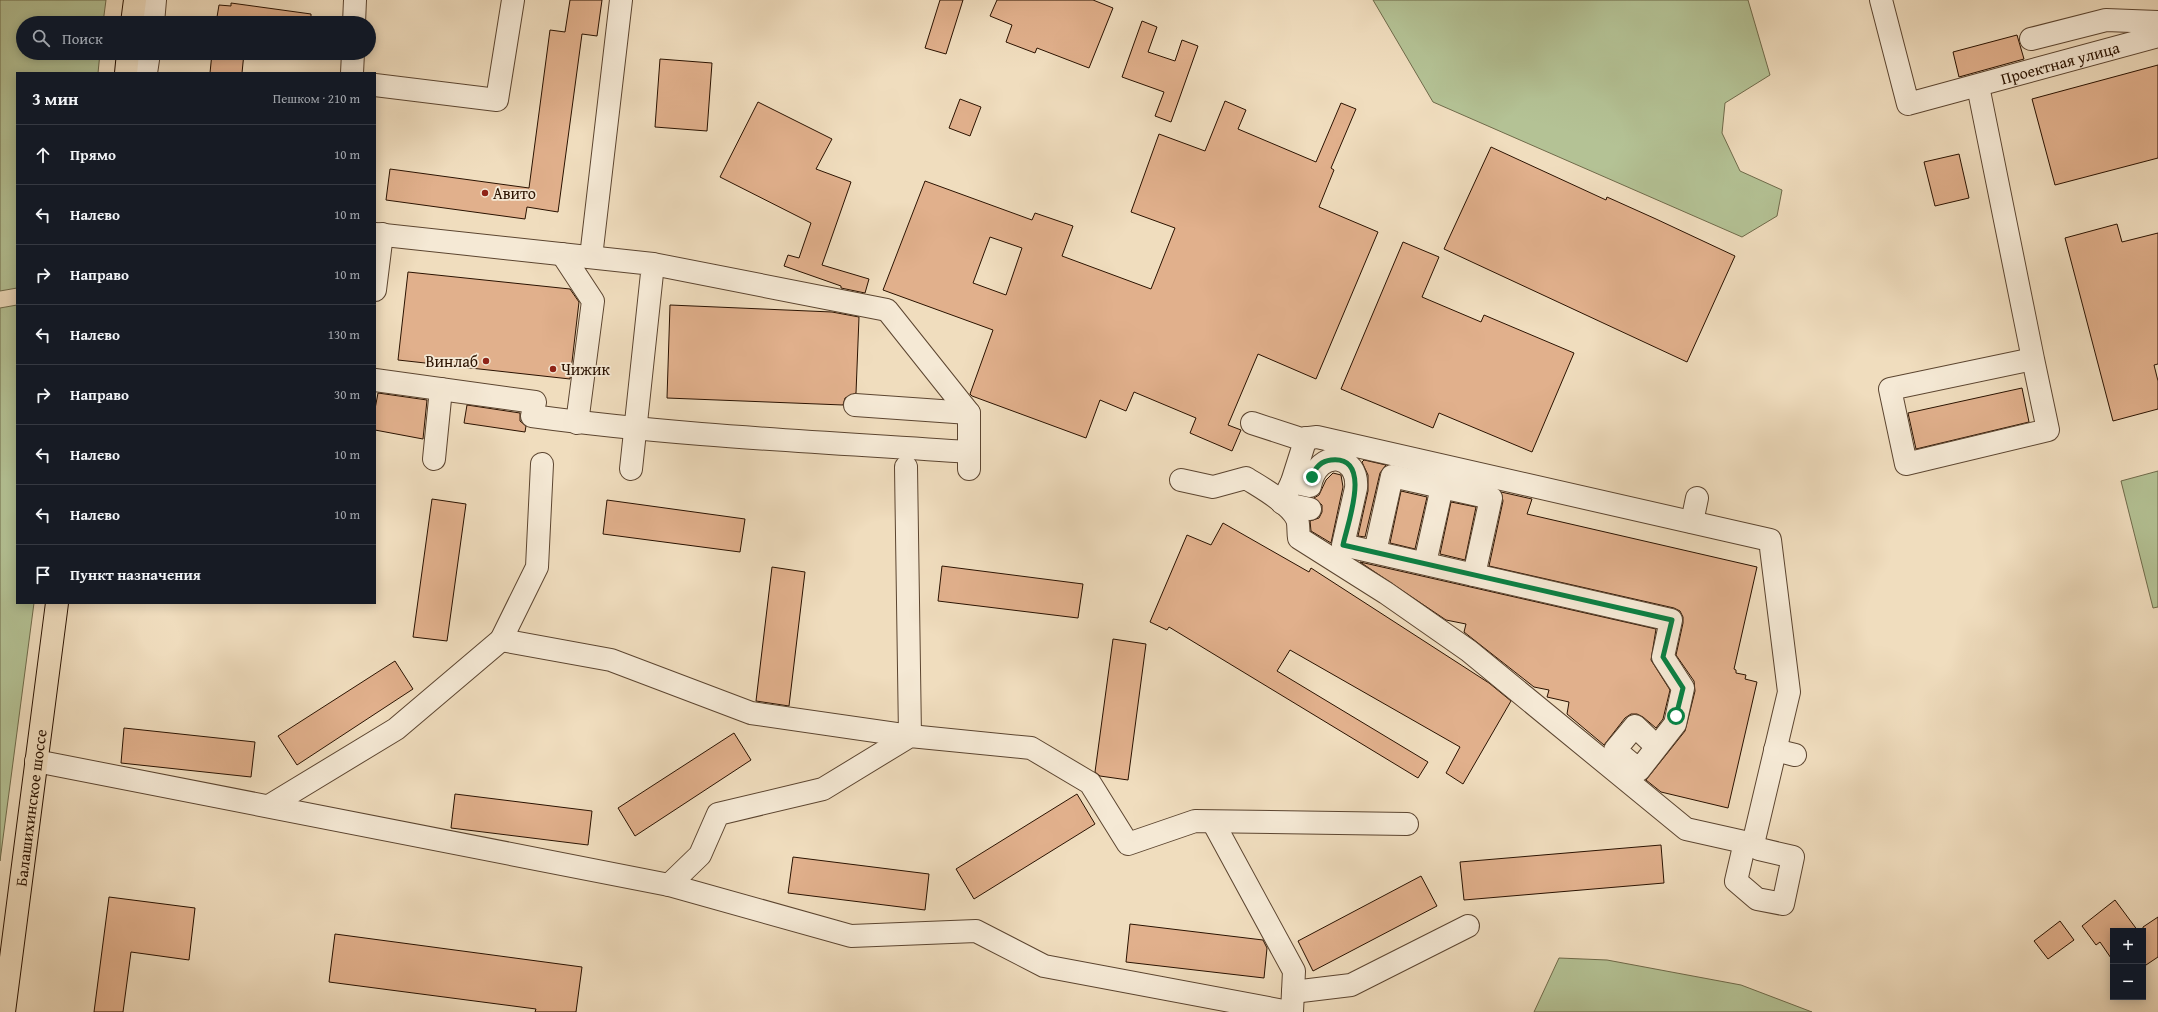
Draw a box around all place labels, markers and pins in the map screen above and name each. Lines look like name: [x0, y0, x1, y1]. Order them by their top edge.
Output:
place label: Авито: [493, 181, 536, 205]
marker: Авито: [480, 188, 490, 198]
place label: Винлаб: [426, 349, 478, 373]
marker: Винлаб: [481, 356, 491, 366]
place label: Чижик: [561, 357, 611, 381]
marker: Чижик: [548, 364, 558, 374]

